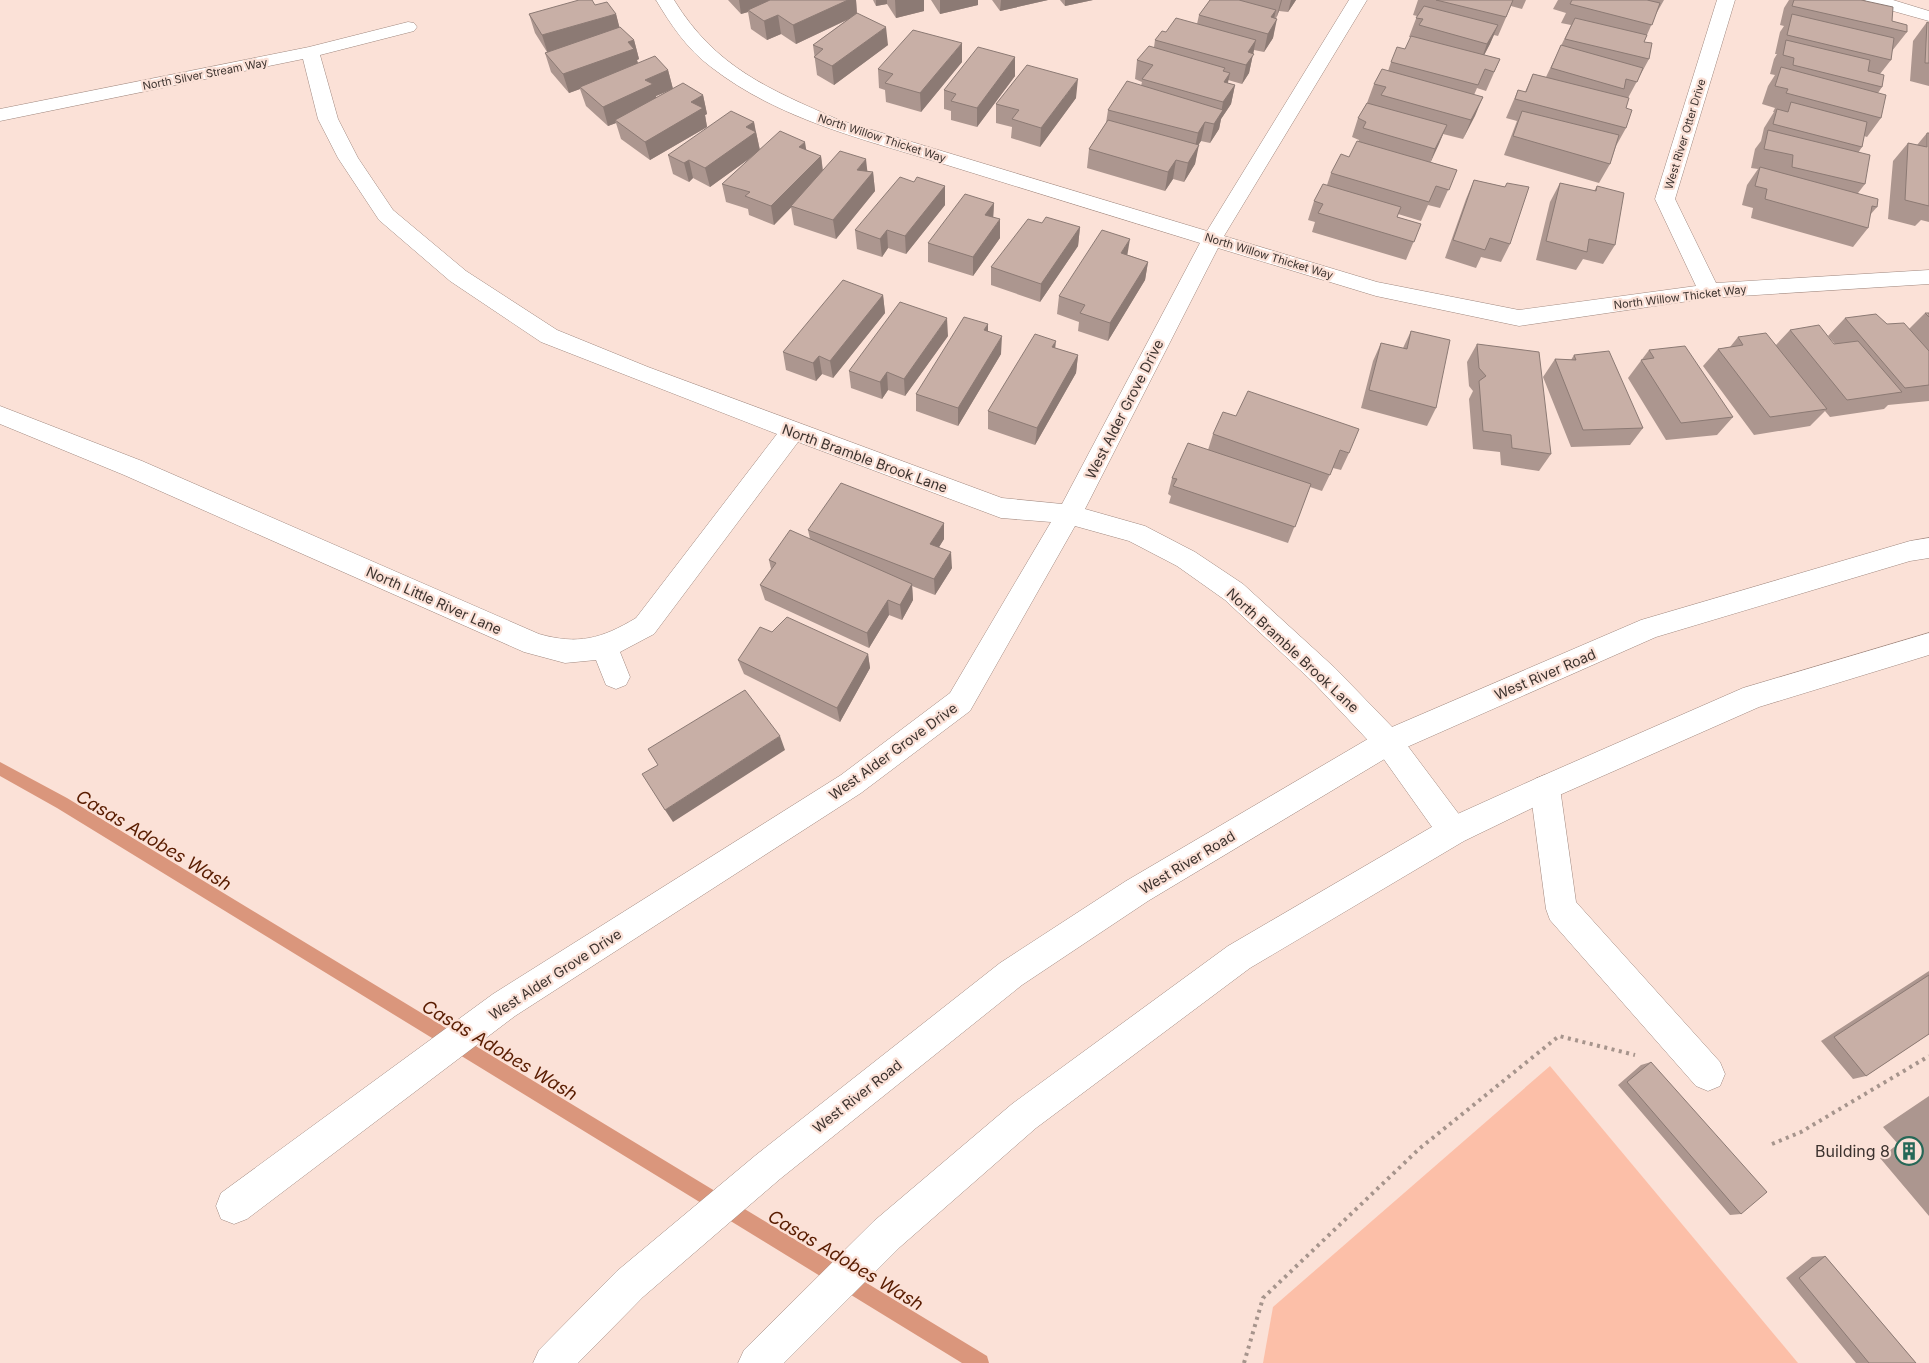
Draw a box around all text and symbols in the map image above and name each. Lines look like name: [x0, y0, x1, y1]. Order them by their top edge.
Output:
street label: North Silver Stream Way: [141, 55, 269, 93]
street label: West River Otter Drive: [1662, 77, 1708, 191]
street label: North Willow Thicket Way: [816, 111, 948, 165]
street label: North Willow Thicket Way: [1203, 230, 1335, 282]
street label: North Willow Thicket Way: [1613, 282, 1747, 312]
street label: West Alder Grove Drive: [1081, 336, 1167, 482]
street label: North Bramble Brook Lane: [780, 420, 950, 496]
street label: North Little River Lane: [364, 562, 504, 638]
street label: North Bramble Brook Lane: [1223, 584, 1363, 716]
street label: West River Road: [1492, 645, 1598, 703]
street label: West Alder Grove Drive: [826, 699, 960, 803]
water label: Casas Adobes Wash: [73, 785, 235, 895]
street label: West River Road: [1136, 827, 1238, 897]
street label: West Alder Grove Drive: [486, 925, 624, 1023]
water label: Casas Adobes Wash: [419, 995, 581, 1105]
street label: West River Road: [809, 1056, 905, 1136]
building icon: Building 8: [1894, 1136, 1924, 1166]
place label: Building 8: [1815, 1141, 1890, 1161]
water label: Casas Adobes Wash: [765, 1205, 927, 1315]

